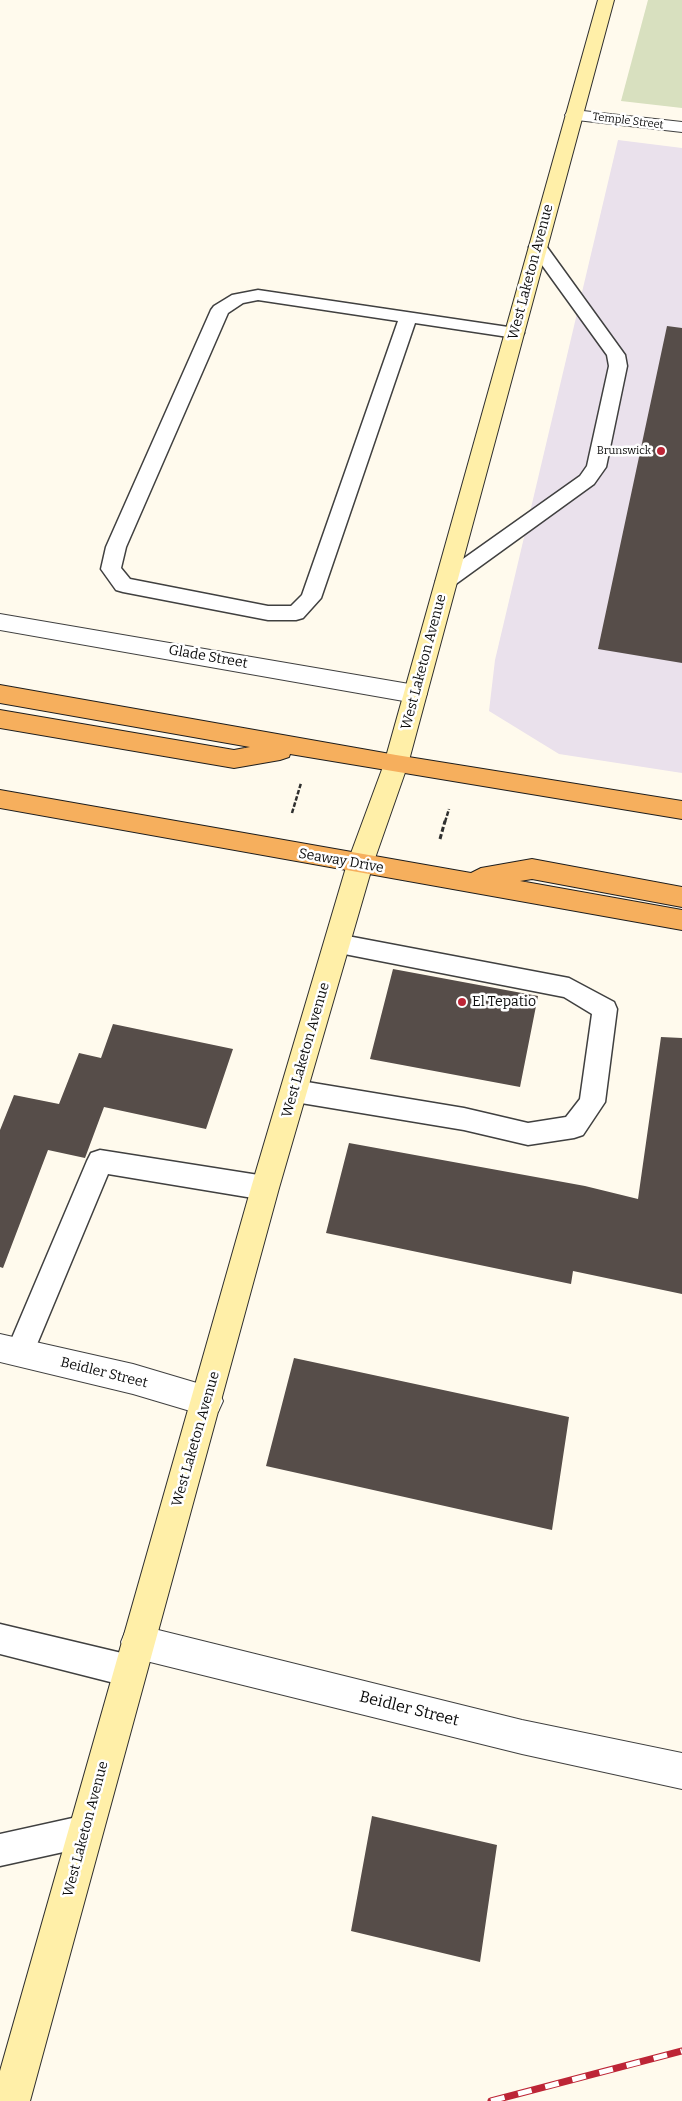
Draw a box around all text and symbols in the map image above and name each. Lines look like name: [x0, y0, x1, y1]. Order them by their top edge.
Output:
street label: Temple Street: [592, 110, 664, 132]
street label: West Laketon Avenue: [505, 202, 557, 342]
place label: Brunswick: [597, 444, 651, 458]
marker: Brunswick: [655, 445, 667, 457]
street label: West Laketon Avenue: [398, 592, 450, 732]
street label: Glade Street: [167, 642, 249, 672]
street label: Seaway Drive: [297, 845, 385, 877]
street label: West Laketon Avenue: [279, 981, 333, 1119]
place label: El Tepatio: [472, 994, 536, 1010]
marker: El Tepatio: [456, 996, 468, 1008]
street label: Beidler Street: [59, 1354, 149, 1392]
street label: West Laketon Avenue: [169, 1370, 223, 1508]
street label: Beidler Street: [357, 1687, 461, 1731]
street label: West Laketon Avenue: [60, 1759, 112, 1899]

